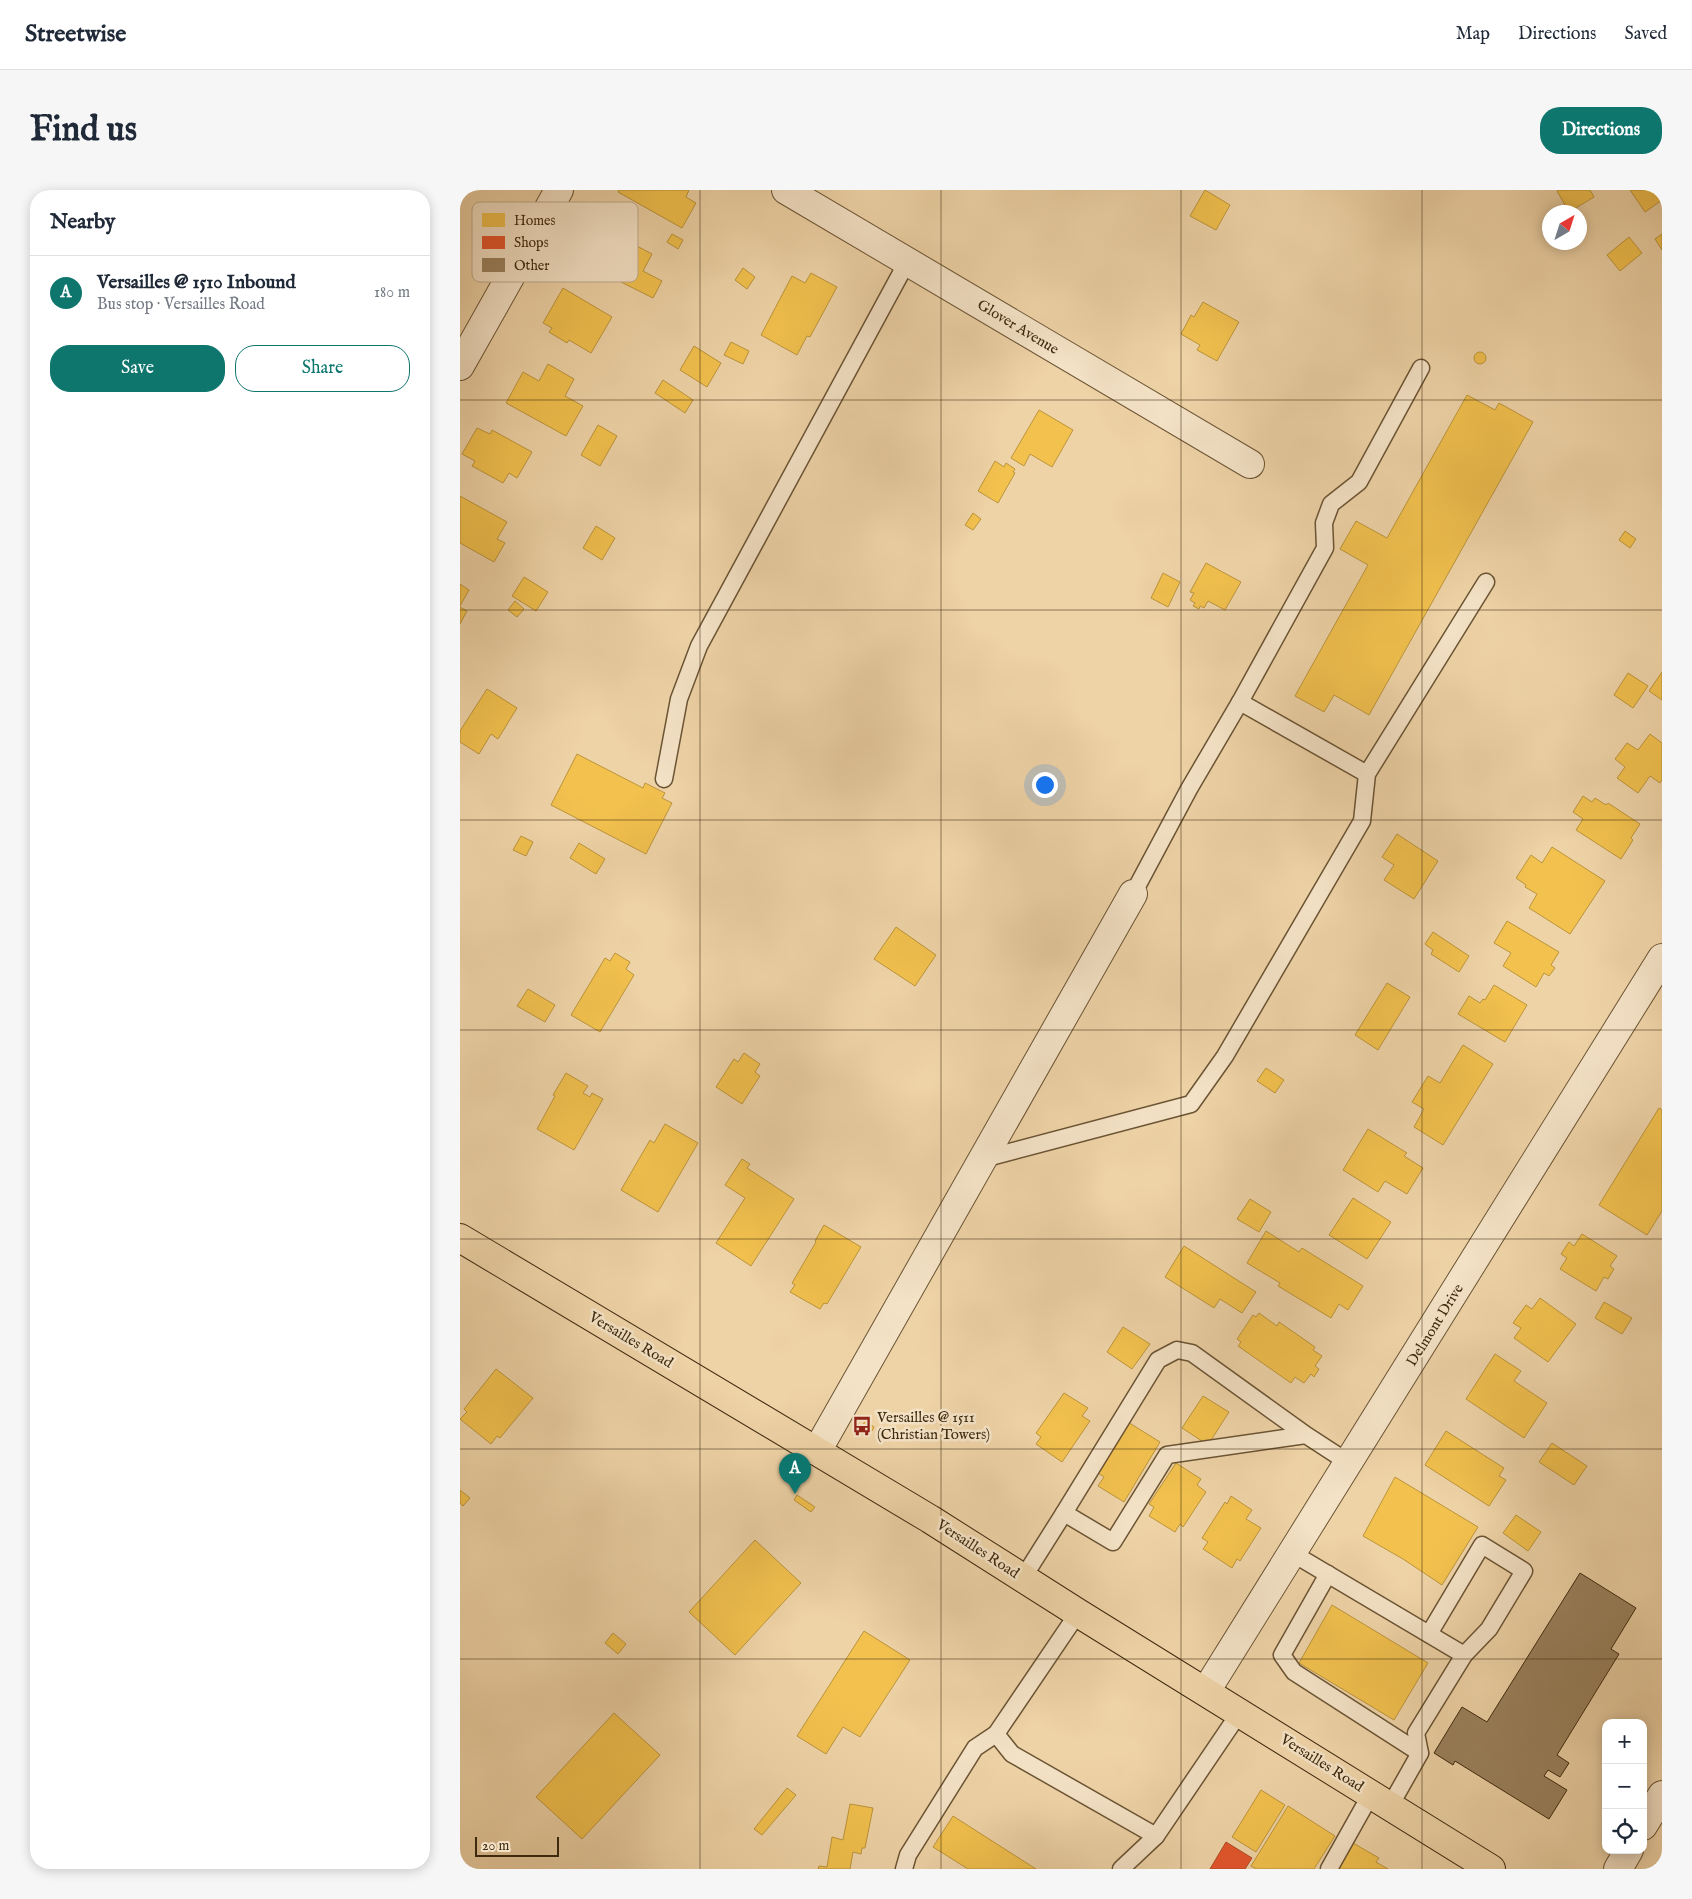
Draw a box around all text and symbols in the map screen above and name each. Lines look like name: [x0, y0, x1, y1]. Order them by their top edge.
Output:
text: Streetwise: [25, 19, 126, 50]
text: Map: [1456, 23, 1490, 46]
text: Directions: [1518, 23, 1596, 46]
text: Saved: [1624, 23, 1667, 46]
button: Directions: [1540, 107, 1662, 154]
text: Find us: [30, 108, 137, 153]
legend: [472, 202, 638, 282]
north arrow: [1542, 205, 1587, 250]
text: Nearby: [50, 209, 115, 236]
text: Homes: [514, 212, 556, 230]
text: Shops: [514, 234, 549, 252]
text: Other: [514, 257, 549, 275]
text: Versailles @ 1510 Inbound: [97, 271, 296, 295]
text: A: [61, 283, 71, 303]
text: 180 m: [374, 283, 410, 303]
text: Bus stop · Versailles Road: [97, 295, 265, 315]
street label: Glover Avenue: [974, 295, 1062, 359]
button: Save: [50, 345, 225, 392]
button: Share: [235, 345, 410, 392]
your location: [1032, 772, 1058, 798]
street label: Delmont Drive: [1402, 1280, 1468, 1370]
street label: Versailles Road: [585, 1307, 677, 1373]
place label: Versailles @ 1511 (Christian Towers): [876, 1408, 990, 1444]
bus stop icon: Versailles @ 1511 (Christian Towers): [851, 1415, 873, 1437]
pin: A: [779, 1453, 811, 1494]
street label: Versailles Road: [932, 1515, 1024, 1583]
map controls: [1602, 1719, 1647, 1854]
button: +: [1602, 1719, 1647, 1764]
street label: Versailles Road: [1276, 1729, 1368, 1797]
button: −: [1602, 1764, 1647, 1809]
button: locate: [1602, 1809, 1647, 1854]
scale bar: [475, 1834, 559, 1857]
text: 20 m: [482, 1837, 509, 1855]

